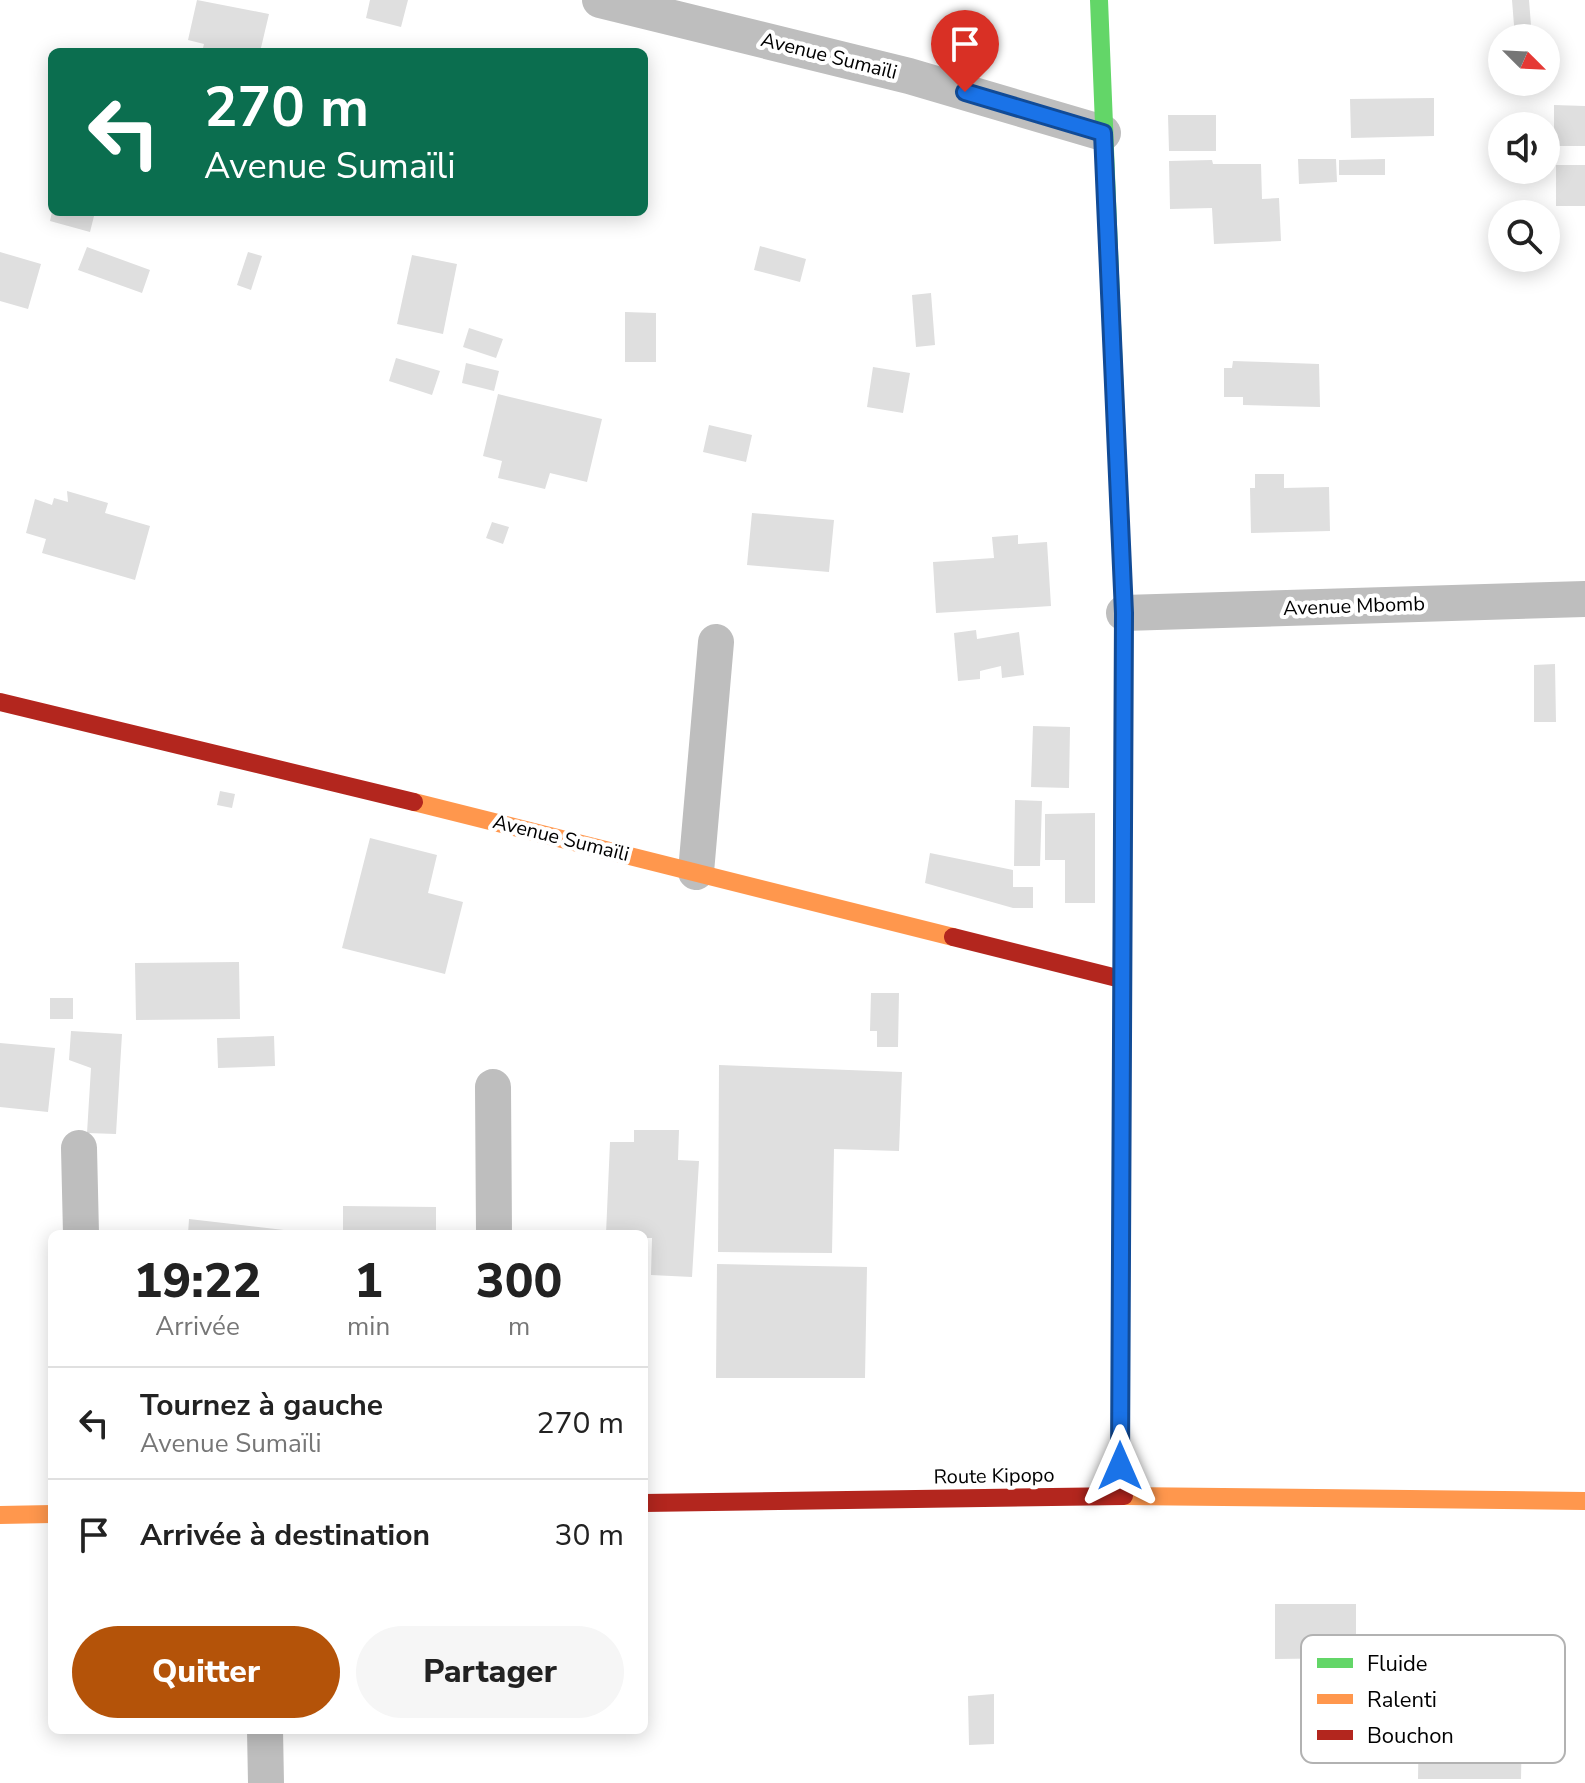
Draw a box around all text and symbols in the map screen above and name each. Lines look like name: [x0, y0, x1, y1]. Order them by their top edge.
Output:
pin: [931, 10, 999, 92]
icon: arrive: [943, 22, 987, 66]
north arrow: [1488, 24, 1560, 96]
map controls: [1488, 24, 1560, 272]
street label: Avenue Sumaïli: [758, 26, 900, 86]
text: 270 m: [204, 69, 369, 146]
icon: left: [72, 80, 176, 184]
button: sound: [1488, 112, 1560, 184]
text: Avenue Sumaïli: [204, 142, 456, 191]
button: search: [1488, 200, 1560, 272]
street label: Avenue Mbomb: [1283, 590, 1425, 622]
street label: Avenue Sumaïli: [490, 808, 632, 868]
text: 19:22: [134, 1248, 261, 1314]
text: 1: [354, 1248, 383, 1314]
text: 300: [476, 1248, 562, 1314]
text: Arrivée: [155, 1309, 240, 1344]
text: min: [347, 1309, 390, 1344]
text: m: [508, 1309, 530, 1344]
text: Tournez à gauche: [140, 1385, 383, 1426]
icon: left: [72, 1401, 116, 1445]
text: 270 m: [537, 1403, 624, 1444]
position arrow: [1078, 1424, 1162, 1508]
text: Avenue Sumaïli: [140, 1426, 322, 1461]
street label: Route Kipopo: [933, 1461, 1055, 1491]
icon: arrive: [72, 1513, 116, 1557]
text: Arrivée à destination: [140, 1515, 430, 1556]
text: 30 m: [555, 1515, 624, 1556]
button: Quitter: [72, 1626, 340, 1718]
button: Partager: [356, 1626, 624, 1718]
legend: [1301, 1635, 1565, 1763]
text: Fluide: [1367, 1649, 1428, 1679]
text: Ralenti: [1367, 1685, 1437, 1715]
text: Bouchon: [1367, 1721, 1454, 1751]

